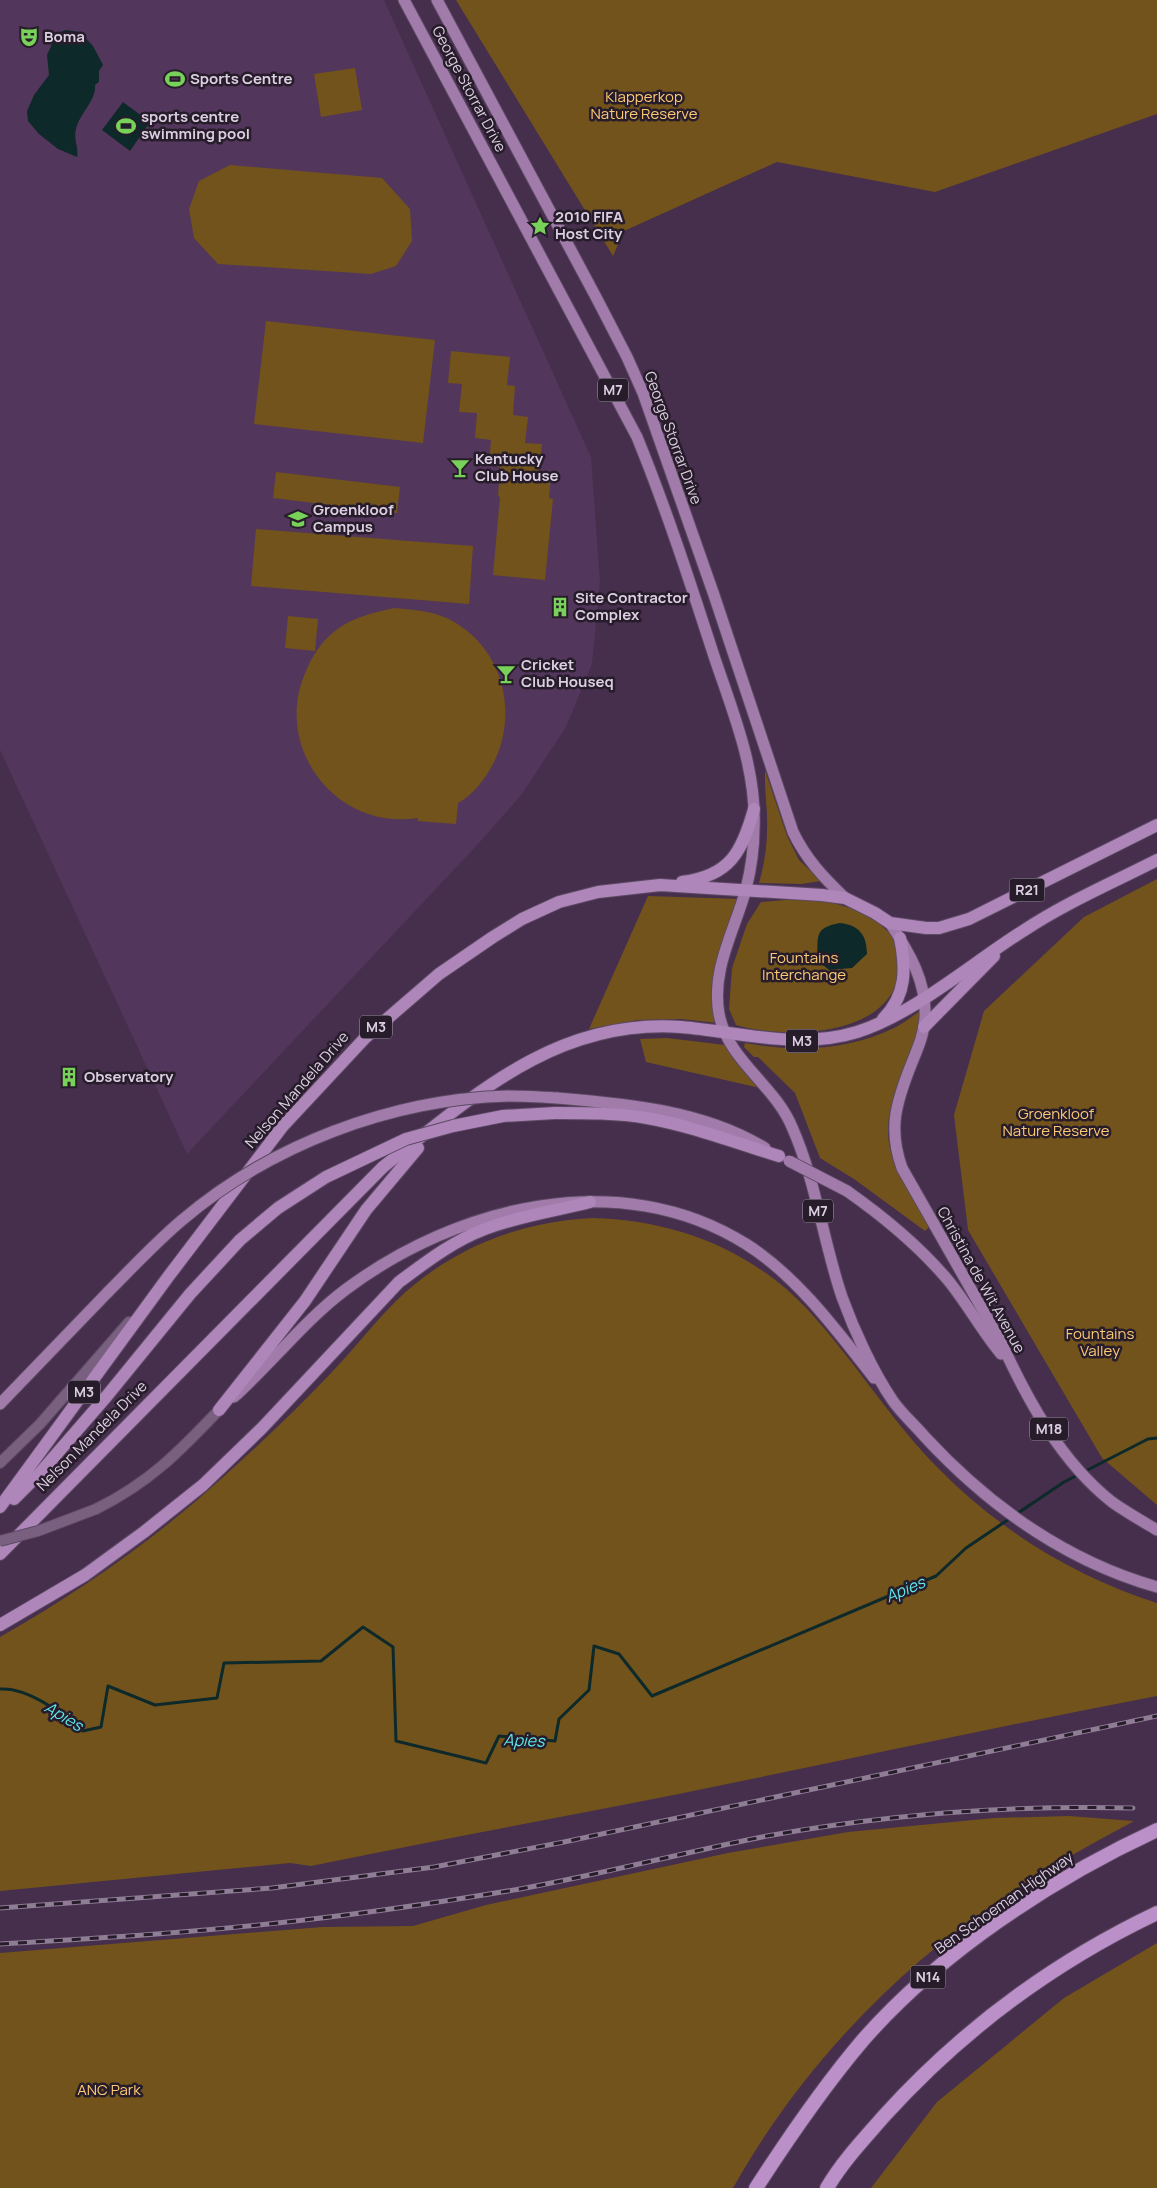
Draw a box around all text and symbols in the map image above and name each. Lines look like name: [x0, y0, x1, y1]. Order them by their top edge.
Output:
street label: George Storrar Drive: [427, 22, 512, 156]
theatre icon: Boma: [18, 26, 40, 48]
place label: Boma: [44, 26, 85, 47]
sports icon: Sports Centre: [164, 68, 186, 90]
place label: Sports Centre: [190, 68, 293, 89]
park label: Klapperkop Nature Reserve: [591, 86, 698, 124]
place label: sports centre swimming pool: [141, 106, 250, 144]
sports icon: sports centre swimming pool: [115, 115, 137, 137]
place label: 2010 FIFA Host City: [555, 206, 623, 244]
place icon: 2010 FIFA Host City: [529, 215, 551, 237]
street label: George Storrar Drive: [640, 368, 707, 507]
road number: M7: [598, 378, 628, 402]
place label: Kentucky Club House: [475, 448, 559, 486]
bar icon: Kentucky Club House: [449, 457, 471, 479]
place label: Groenkloof Campus: [313, 499, 394, 537]
school or university icon: Groenkloof Campus: [287, 508, 309, 530]
place label: Site Contractor Complex: [575, 587, 688, 625]
building icon: Site Contractor Complex: [549, 596, 571, 618]
place label: Cricket Club Houseq: [521, 654, 614, 692]
bar icon: Cricket Club Houseq: [495, 663, 517, 685]
road number: R21: [1010, 878, 1044, 902]
park label: Fountains Interchange: [762, 947, 846, 985]
road number: M3: [360, 1016, 392, 1038]
street label: Nelson Mandela Drive: [240, 1027, 353, 1153]
road number: M3: [786, 1030, 818, 1052]
building icon: Observatory: [58, 1066, 80, 1088]
place label: Observatory: [84, 1066, 174, 1087]
park label: Groenkloof Nature Reserve: [1003, 1103, 1110, 1141]
road number: M7: [803, 1200, 833, 1222]
street label: Christina de Wit Avenue: [932, 1203, 1031, 1357]
park label: Fountains Valley: [1066, 1323, 1134, 1361]
street label: Nelson Mandela Drive: [32, 1376, 152, 1496]
road number: M3: [68, 1380, 100, 1404]
road number: M18: [1030, 1418, 1068, 1440]
water label: Apies: [882, 1570, 930, 1607]
water label: Apies: [41, 1696, 89, 1737]
water label: Apies: [503, 1728, 547, 1752]
street label: Ben Schoeman Highway: [930, 1847, 1077, 1958]
road number: N14: [910, 1965, 946, 1988]
park label: ANC Park: [77, 2079, 141, 2100]

